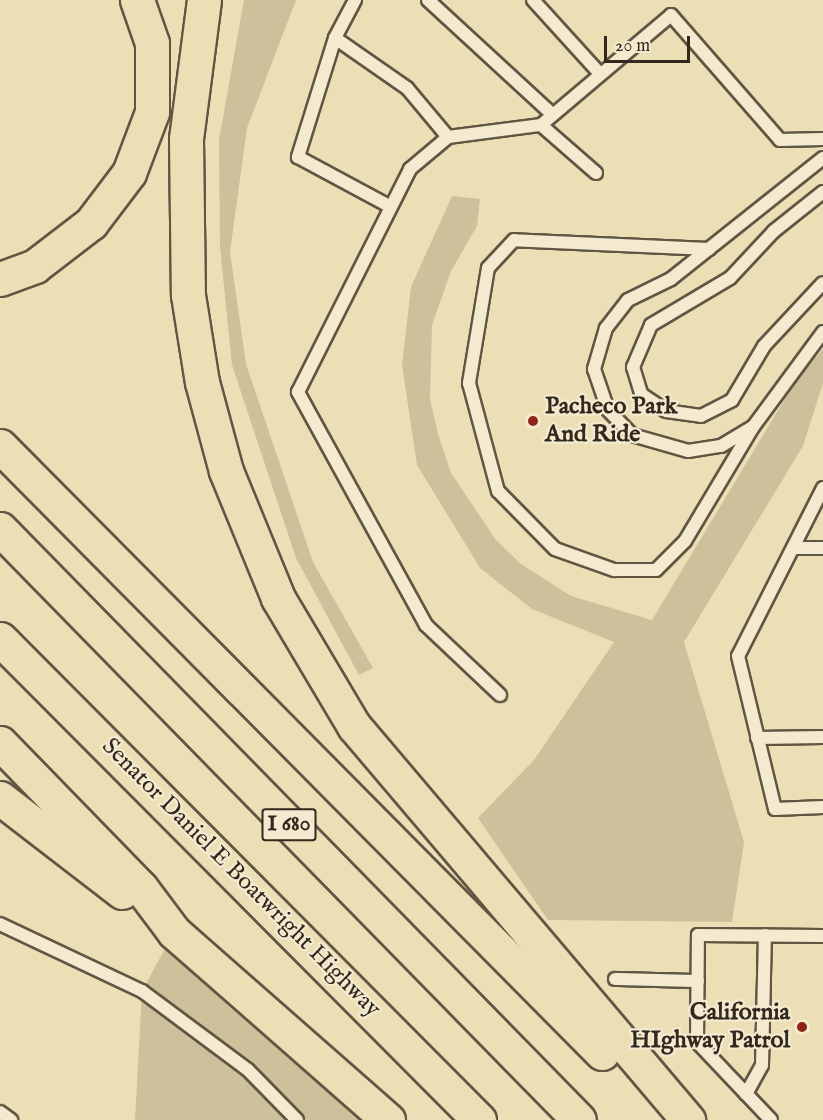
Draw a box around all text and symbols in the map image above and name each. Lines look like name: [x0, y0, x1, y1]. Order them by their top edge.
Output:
scale bar: [607, 24, 692, 62]
text: 20 m: [615, 35, 650, 58]
place label: Pacheco Park And Ride: [545, 393, 677, 449]
marker: Pacheco Park And Ride: [526, 414, 540, 428]
street label: Senator Daniel E Boatwright Highway: [95, 732, 387, 1024]
road number: I 680: [260, 806, 318, 844]
place label: California HIghway Patrol: [630, 999, 790, 1055]
marker: California HIghway Patrol: [795, 1020, 809, 1034]

